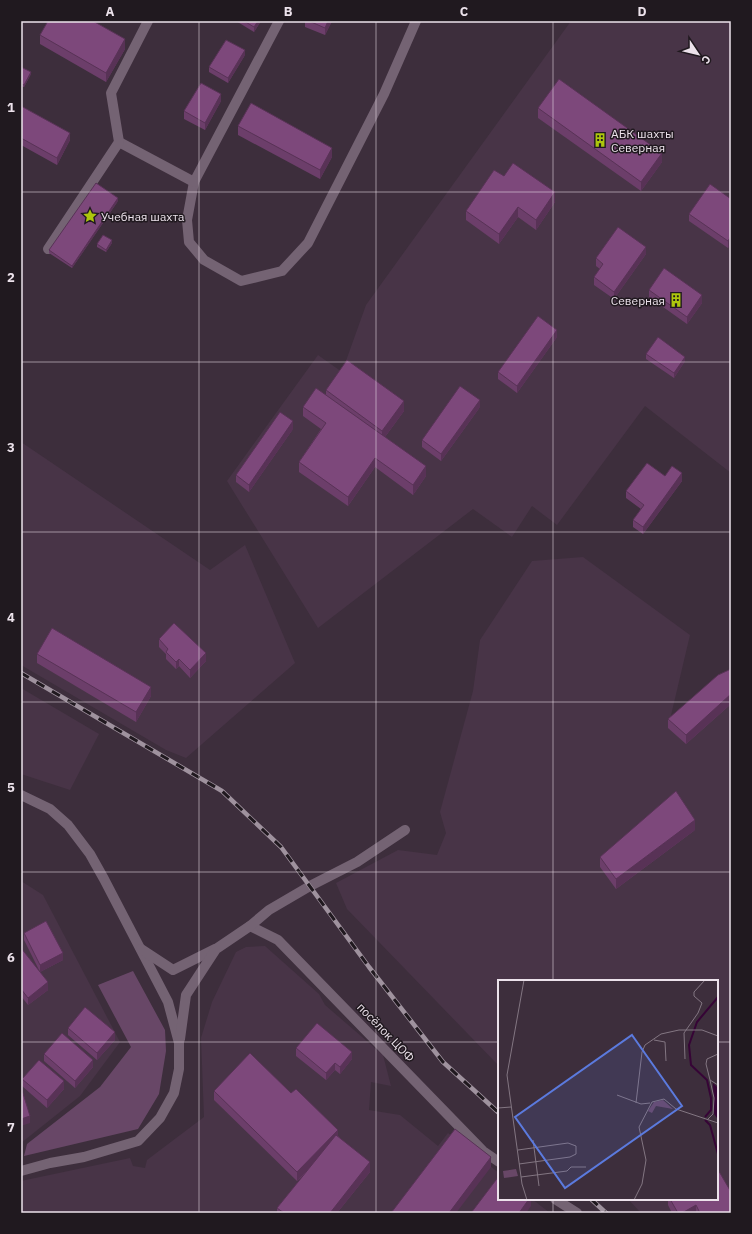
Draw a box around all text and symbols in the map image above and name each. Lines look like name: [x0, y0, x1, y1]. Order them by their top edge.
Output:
text: A: [106, 3, 115, 20]
text: B: [284, 3, 293, 20]
text: C: [460, 3, 469, 20]
text: D: [637, 3, 647, 20]
north arrow: [678, 34, 718, 74]
text: С: [698, 53, 714, 67]
text: 1: [7, 99, 15, 116]
place label: АБК шахты Северная: [611, 126, 674, 155]
building icon: АБК шахты Северная: [592, 132, 608, 148]
place icon: Учебная шахта: [82, 208, 98, 224]
place label: Учебная шахта: [101, 209, 185, 224]
text: 2: [7, 269, 15, 286]
building icon: Северная: [668, 292, 684, 308]
place label: Северная: [611, 293, 665, 308]
text: 3: [7, 439, 15, 456]
text: 4: [7, 609, 15, 626]
text: 5: [7, 779, 15, 796]
text: 6: [7, 949, 15, 966]
inset map: [498, 980, 718, 1200]
street label: посёлок ЦОФ: [354, 999, 418, 1065]
text: 7: [7, 1119, 15, 1136]

